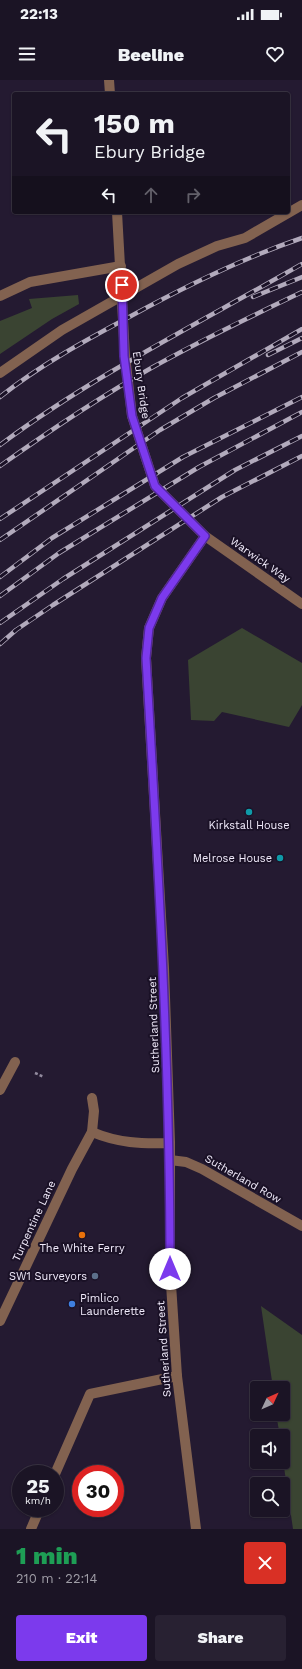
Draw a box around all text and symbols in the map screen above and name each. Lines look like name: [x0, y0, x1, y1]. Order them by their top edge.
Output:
text: 22:13: [20, 5, 58, 23]
icon: menu: [16, 43, 38, 65]
icon: heart: [264, 43, 286, 65]
text: Beeline: [118, 44, 184, 65]
text: 150 m: [94, 107, 175, 140]
icon: left: [28, 108, 80, 160]
text: Ebury Bridge: [94, 141, 205, 162]
icon: left: [98, 184, 120, 206]
icon: ahead: [140, 184, 162, 206]
icon: right: [182, 184, 204, 206]
pin: [105, 268, 139, 302]
icon: arrive: [111, 274, 133, 296]
street label: Ebury Bridge: [130, 350, 152, 420]
street label: Warwick Way: [227, 535, 293, 586]
marker: Kirkstall House: [244, 807, 254, 817]
place label: Kirkstall House: [209, 819, 290, 832]
place label: Melrose House: [193, 852, 272, 865]
marker: Melrose House: [275, 853, 285, 863]
street label: Sutherland Street: [146, 976, 162, 1073]
street label: Sutherland Row: [203, 1152, 283, 1206]
street label: Turpentine Lane: [10, 1179, 58, 1263]
marker: The White Ferry: [77, 1230, 87, 1240]
place label: The White Ferry: [39, 1242, 125, 1255]
position arrow: [149, 1248, 191, 1290]
place label: SW1 Surveyors: [9, 1270, 87, 1283]
marker: SW1 Surveyors: [90, 1271, 100, 1281]
place label: Pimlico Launderette: [80, 1292, 145, 1318]
marker: Pimlico Launderette: [67, 1299, 77, 1309]
street label: Sutherland Street: [154, 1300, 174, 1397]
north arrow: [250, 1381, 290, 1421]
map controls: [250, 1381, 290, 1517]
button: sound: [250, 1429, 290, 1469]
speed limit sign: 30: [72, 1465, 124, 1517]
text: 25: [26, 1474, 50, 1498]
button: search: [250, 1477, 290, 1517]
text: km/h: [25, 1495, 51, 1506]
text: 1 min: [16, 1542, 78, 1570]
button: close: [244, 1542, 286, 1584]
text: 210 m · 22:14: [16, 1571, 97, 1586]
button: Exit: [16, 1615, 147, 1661]
button: Share: [155, 1615, 286, 1661]

